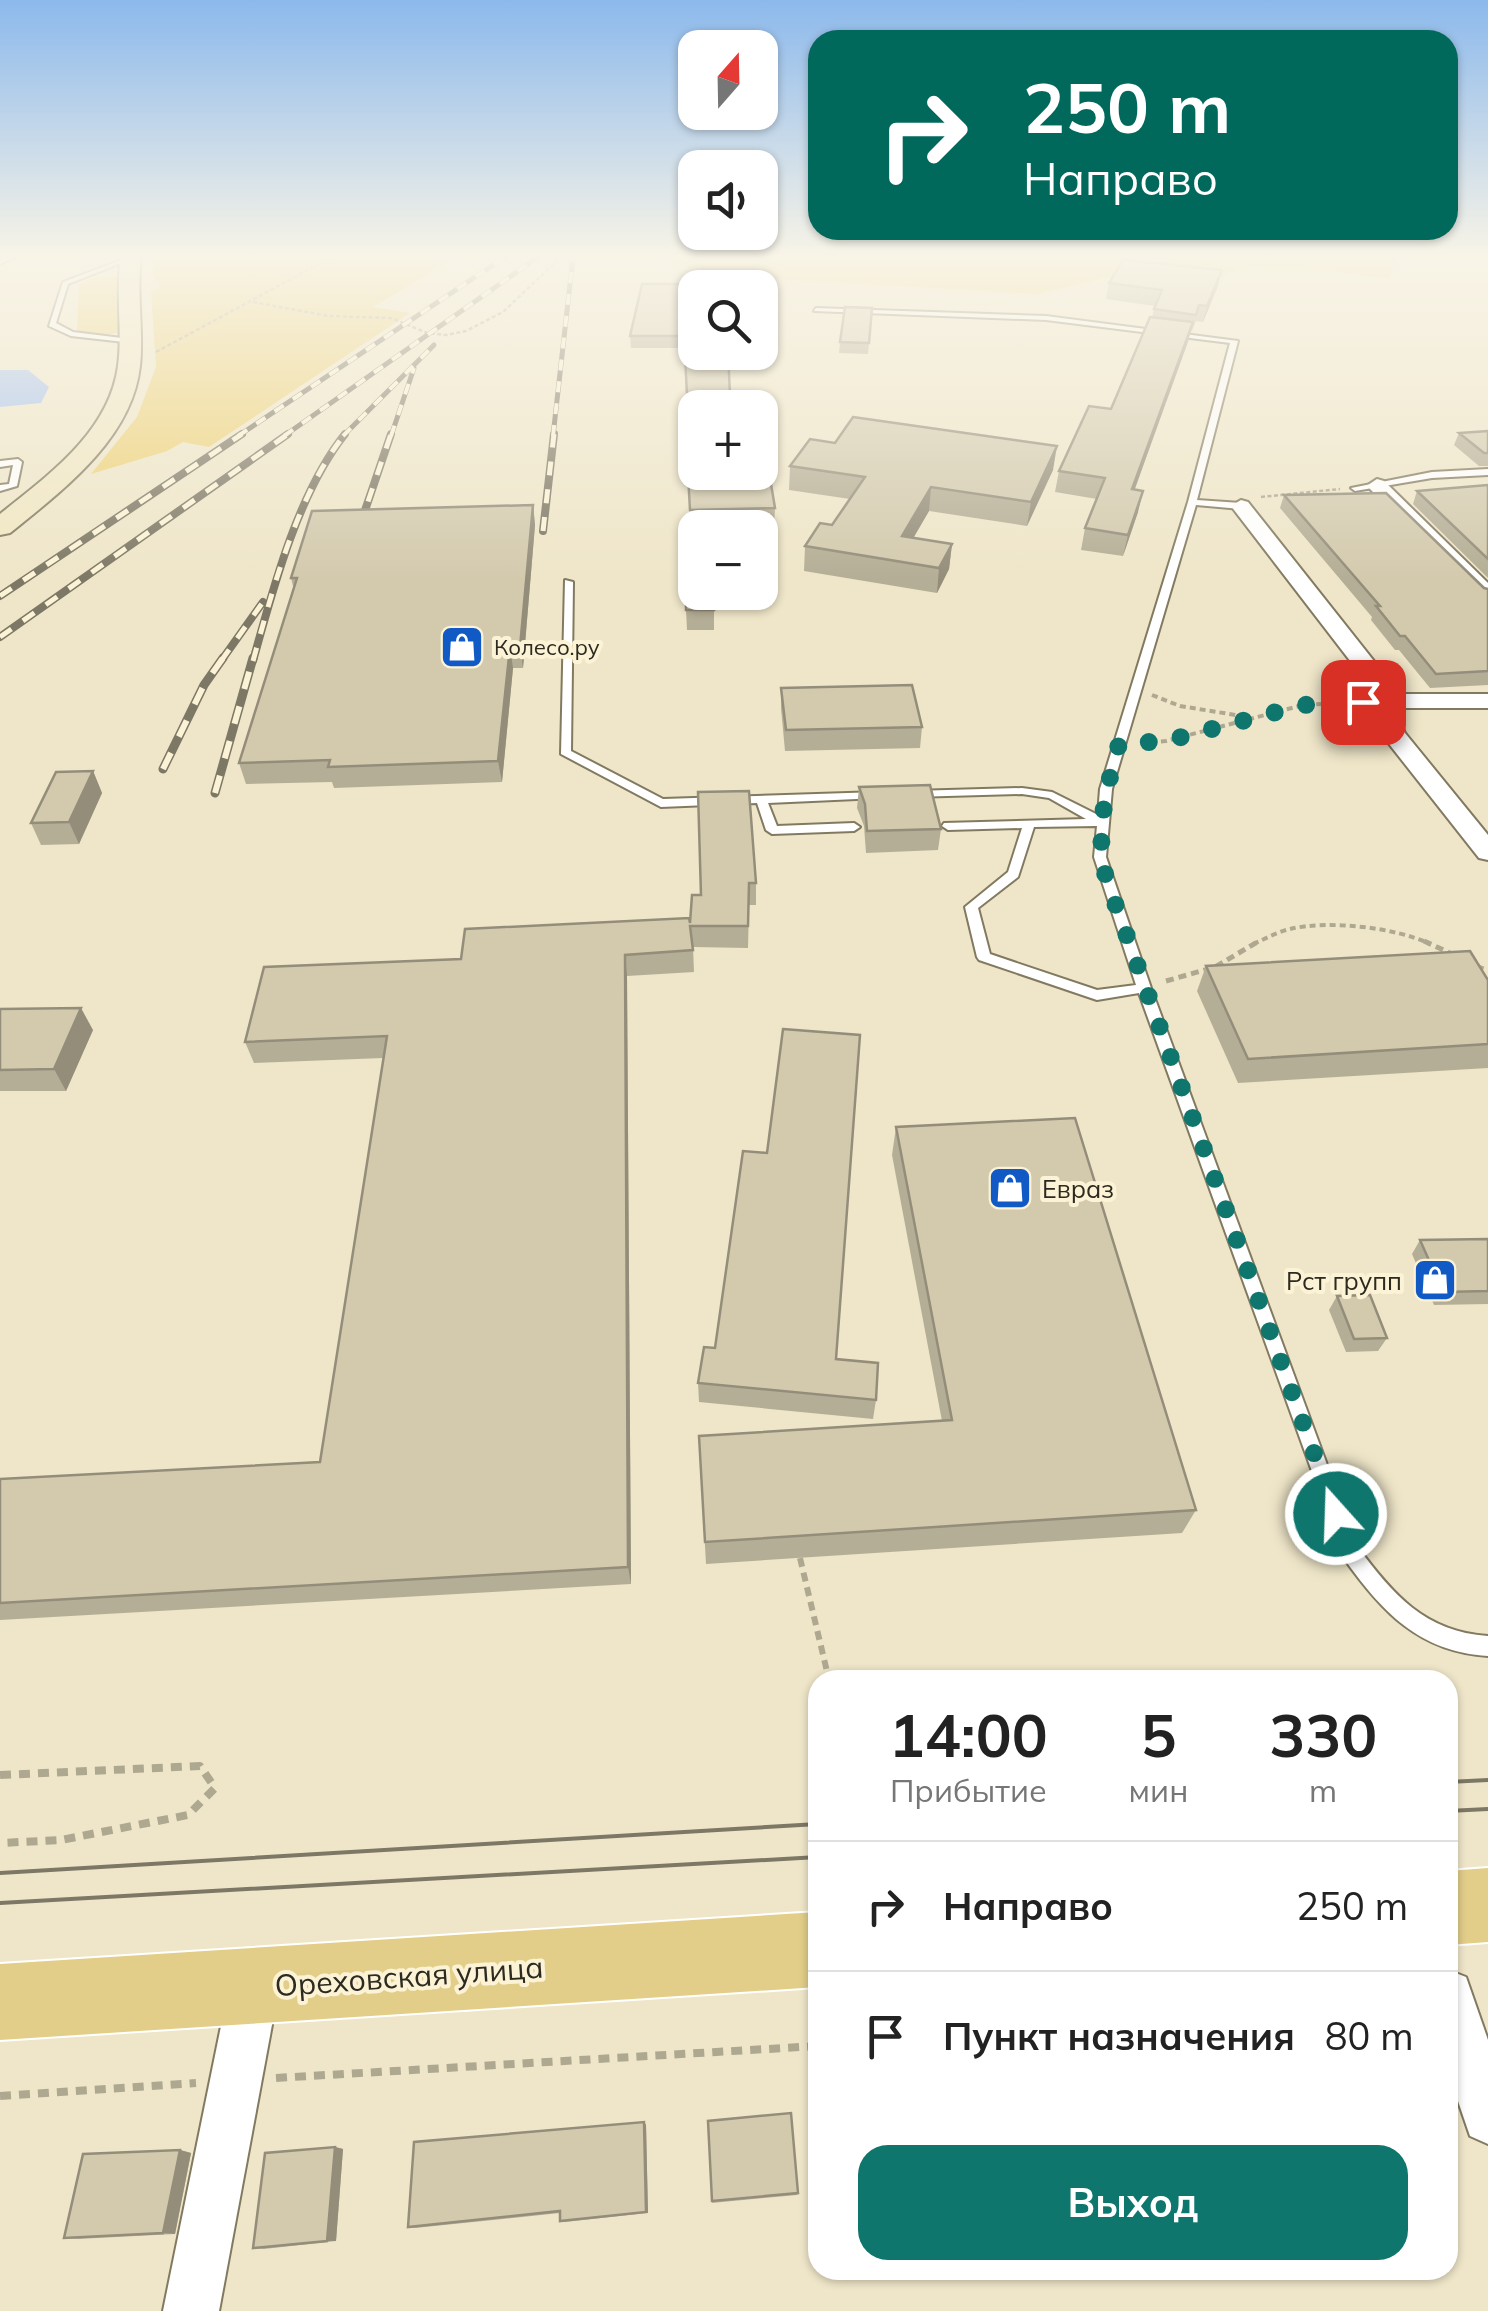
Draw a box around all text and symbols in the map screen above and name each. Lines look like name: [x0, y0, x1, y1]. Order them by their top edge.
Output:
north arrow: [678, 30, 778, 130]
map controls: [678, 30, 778, 610]
text: 250 m: [1023, 63, 1231, 151]
icon: right: [858, 70, 988, 200]
button: sound: [678, 150, 778, 250]
text: Направо: [1023, 150, 1218, 206]
button: search: [678, 270, 778, 370]
button: +: [678, 390, 778, 490]
button: −: [678, 510, 778, 610]
shop icon: Колесо.ру: [439, 624, 485, 670]
place label: Колесо.ру: [494, 633, 600, 661]
pin: [1321, 660, 1406, 745]
icon: arrive: [1336, 675, 1391, 730]
shop icon: Евраз: [987, 1165, 1033, 1211]
place label: Евраз: [1042, 1173, 1114, 1204]
shop icon: Рст групп: [1412, 1257, 1458, 1303]
place label: Рст групп: [1286, 1265, 1402, 1296]
position arrow: [1284, 1462, 1388, 1566]
text: 14:00: [889, 1697, 1048, 1772]
text: 5: [1140, 1697, 1176, 1772]
text: 330: [1269, 1697, 1377, 1772]
text: Прибытие: [890, 1770, 1047, 1810]
text: мин: [1129, 1770, 1188, 1810]
text: m: [1309, 1770, 1337, 1810]
icon: right: [858, 1879, 913, 1934]
text: Направо: [943, 1882, 1113, 1930]
text: 250 m: [1296, 1882, 1408, 1930]
street label: Ореховская улица: [273, 1948, 545, 2004]
icon: arrive: [858, 2009, 913, 2064]
text: Пункт назначения: [943, 2012, 1295, 2060]
text: 80 m: [1325, 2012, 1414, 2060]
button: Выход: [858, 2145, 1408, 2260]

